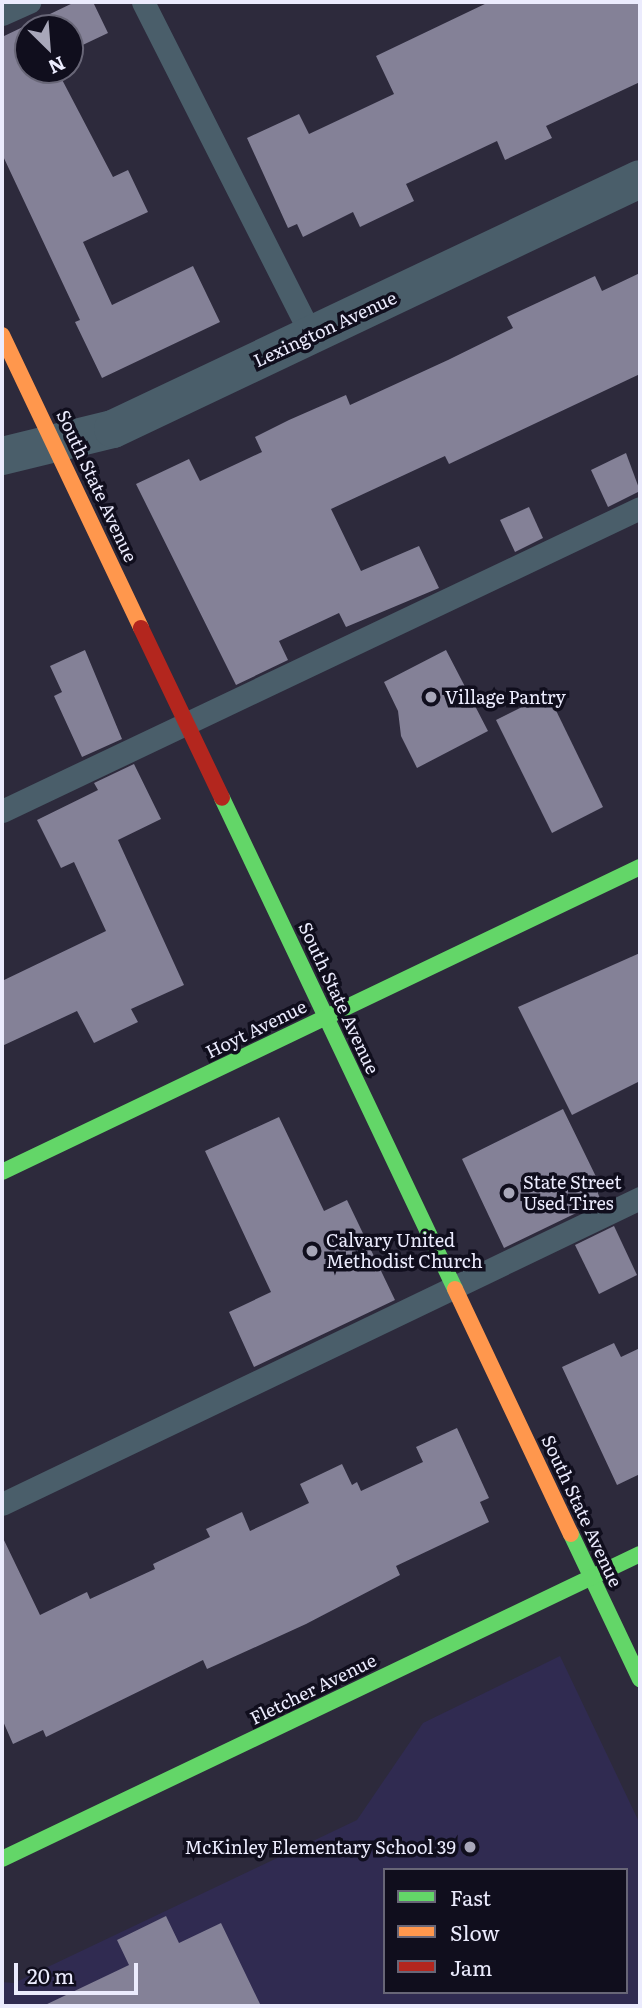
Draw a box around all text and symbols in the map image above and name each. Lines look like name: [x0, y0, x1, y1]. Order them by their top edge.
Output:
north arrow: [14, 14, 84, 84]
text: N: [44, 50, 70, 82]
street label: Lexington Avenue: [250, 286, 400, 372]
street label: South State Avenue: [52, 407, 142, 565]
place label: Village Pantry: [445, 686, 566, 708]
marker: Village Pantry: [423, 689, 439, 705]
street label: South State Avenue: [294, 919, 384, 1077]
street label: Hoyt Avenue: [202, 995, 310, 1063]
place label: State Street Used Tires: [523, 1172, 621, 1214]
marker: State Street Used Tires: [501, 1185, 517, 1201]
place label: Calvary United Methodist Church: [326, 1230, 483, 1272]
marker: Calvary United Methodist Church: [304, 1243, 320, 1259]
street label: South State Avenue: [537, 1432, 627, 1590]
street label: Fletcher Avenue: [246, 1649, 380, 1729]
place label: McKinley Elementary School 39: [185, 1836, 456, 1858]
marker: McKinley Elementary School 39: [462, 1839, 478, 1855]
legend: [383, 1868, 628, 1994]
text: Fast: [450, 1881, 491, 1912]
text: Slow: [450, 1916, 500, 1947]
scale bar: [18, 1948, 142, 1992]
text: Jam: [450, 1951, 492, 1982]
text: 20 m: [27, 1959, 74, 1990]

